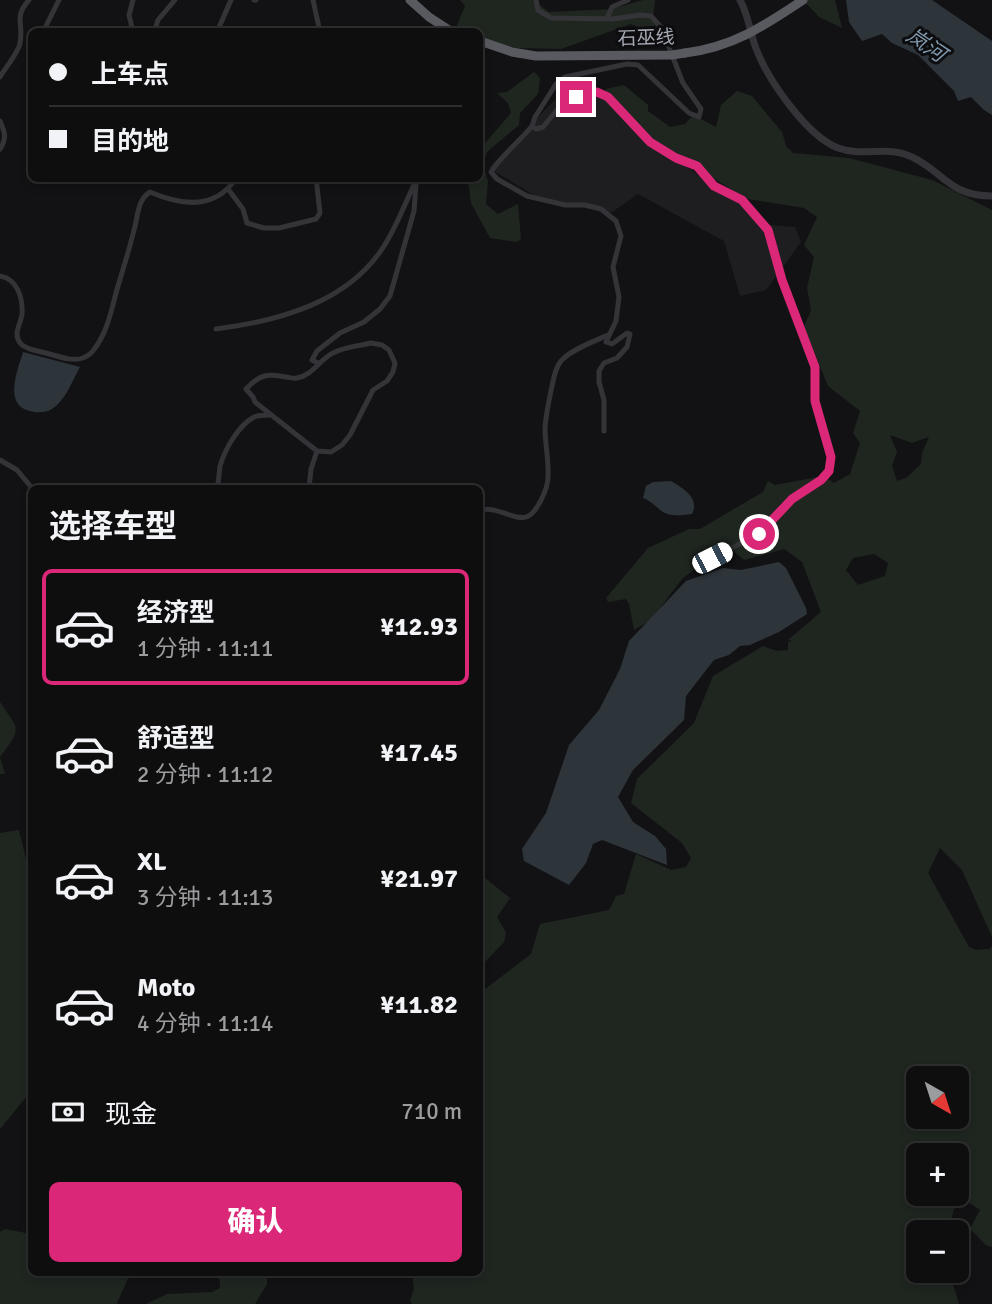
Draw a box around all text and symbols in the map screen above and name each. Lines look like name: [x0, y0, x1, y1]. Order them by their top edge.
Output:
water label: 岚河: [901, 22, 954, 70]
street label: 石巫线: [617, 25, 675, 51]
text: 上车点: [91, 59, 169, 91]
route end: [560, 81, 592, 113]
text: 目的地: [91, 126, 169, 158]
text: 选择车型: [49, 507, 177, 546]
route start: [743, 518, 775, 550]
car: [689, 539, 736, 577]
icon: car: [53, 596, 116, 659]
text: 经济型: [137, 597, 215, 629]
text: ¥12.93: [380, 611, 458, 643]
text: 1 分钟 · 11:11: [137, 634, 273, 663]
icon: car: [53, 722, 116, 785]
text: 舒适型: [137, 723, 215, 755]
text: ¥17.45: [380, 737, 458, 769]
text: 2 分钟 · 11:12: [137, 760, 273, 789]
text: XL: [137, 846, 167, 878]
icon: car: [53, 848, 116, 911]
text: ¥21.97: [380, 863, 458, 895]
text: 3 分钟 · 11:13: [137, 883, 273, 912]
text: Moto: [137, 972, 195, 1004]
icon: car: [53, 974, 116, 1037]
text: ¥11.82: [380, 989, 458, 1021]
text: 4 分钟 · 11:14: [137, 1009, 273, 1038]
north arrow: [906, 1066, 970, 1129]
map controls: [906, 1066, 969, 1283]
icon: cash: [49, 1093, 87, 1131]
text: 710 m: [401, 1097, 462, 1126]
text: 现金: [105, 1099, 157, 1131]
button: +: [906, 1143, 969, 1206]
button: 确认: [49, 1182, 462, 1262]
button: −: [906, 1220, 969, 1283]

